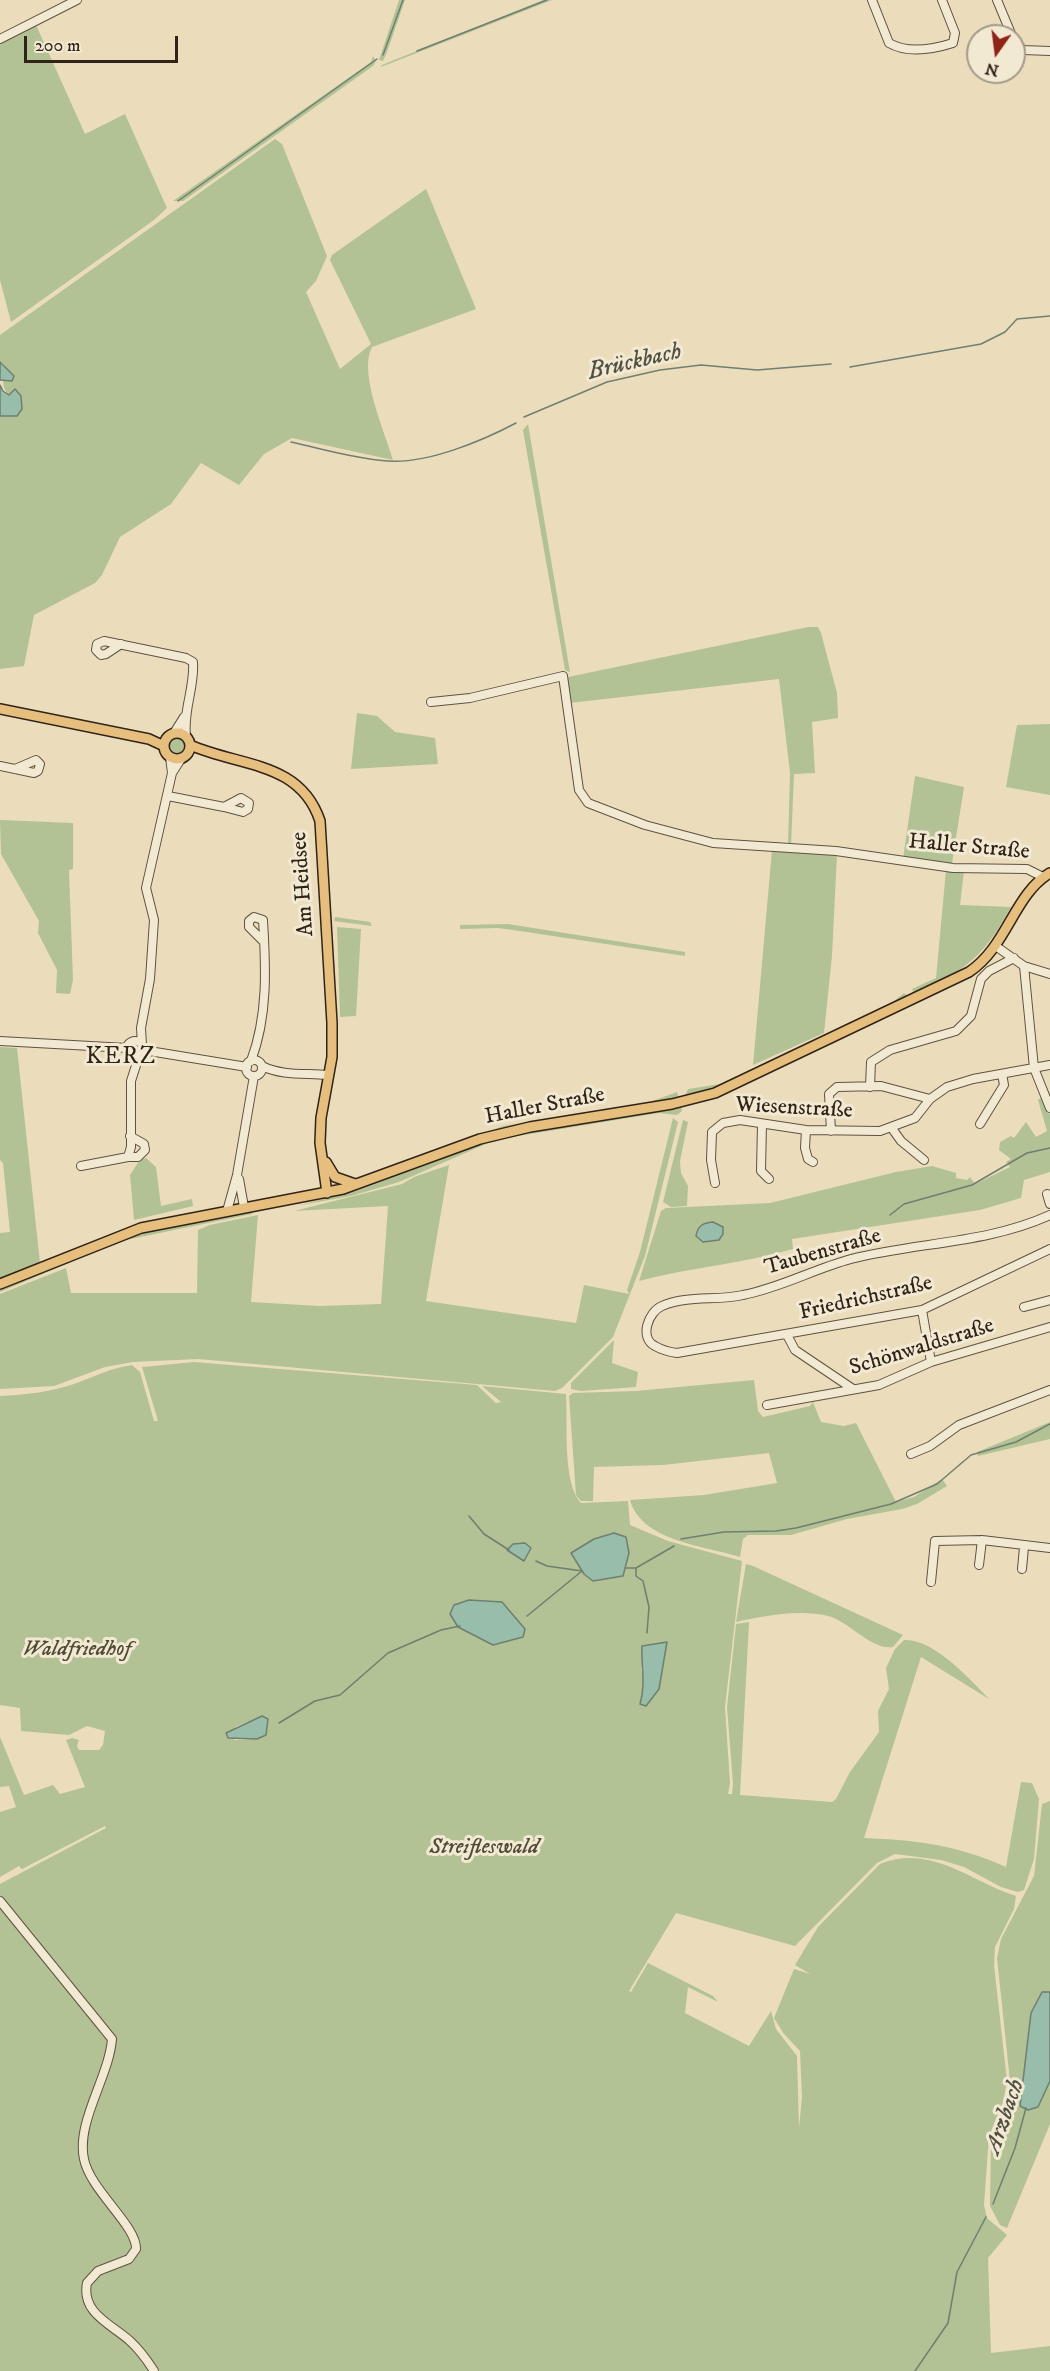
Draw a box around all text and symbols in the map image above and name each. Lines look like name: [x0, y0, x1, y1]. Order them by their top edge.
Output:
scale bar: [27, 24, 182, 62]
north arrow: [966, 24, 1026, 84]
text: 200 m: [35, 35, 81, 57]
text: N: [983, 58, 1001, 81]
water label: Brückbach: [585, 338, 685, 388]
street label: Haller Straße: [907, 830, 1031, 866]
street label: Am Heidsee: [287, 831, 321, 937]
district label: KERZ: [85, 1044, 157, 1072]
street label: Haller Straße: [483, 1082, 607, 1132]
street label: Wiesenstraße: [735, 1093, 853, 1125]
street label: Taubenstraße: [762, 1224, 884, 1282]
street label: Friedrichstraße: [797, 1271, 935, 1327]
street label: Schönwaldstraße: [846, 1313, 998, 1383]
park label: Waldfriedhof: [23, 1637, 131, 1663]
park label: Streifleswald: [429, 1835, 539, 1861]
water label: Arzbach: [980, 2076, 1032, 2158]

